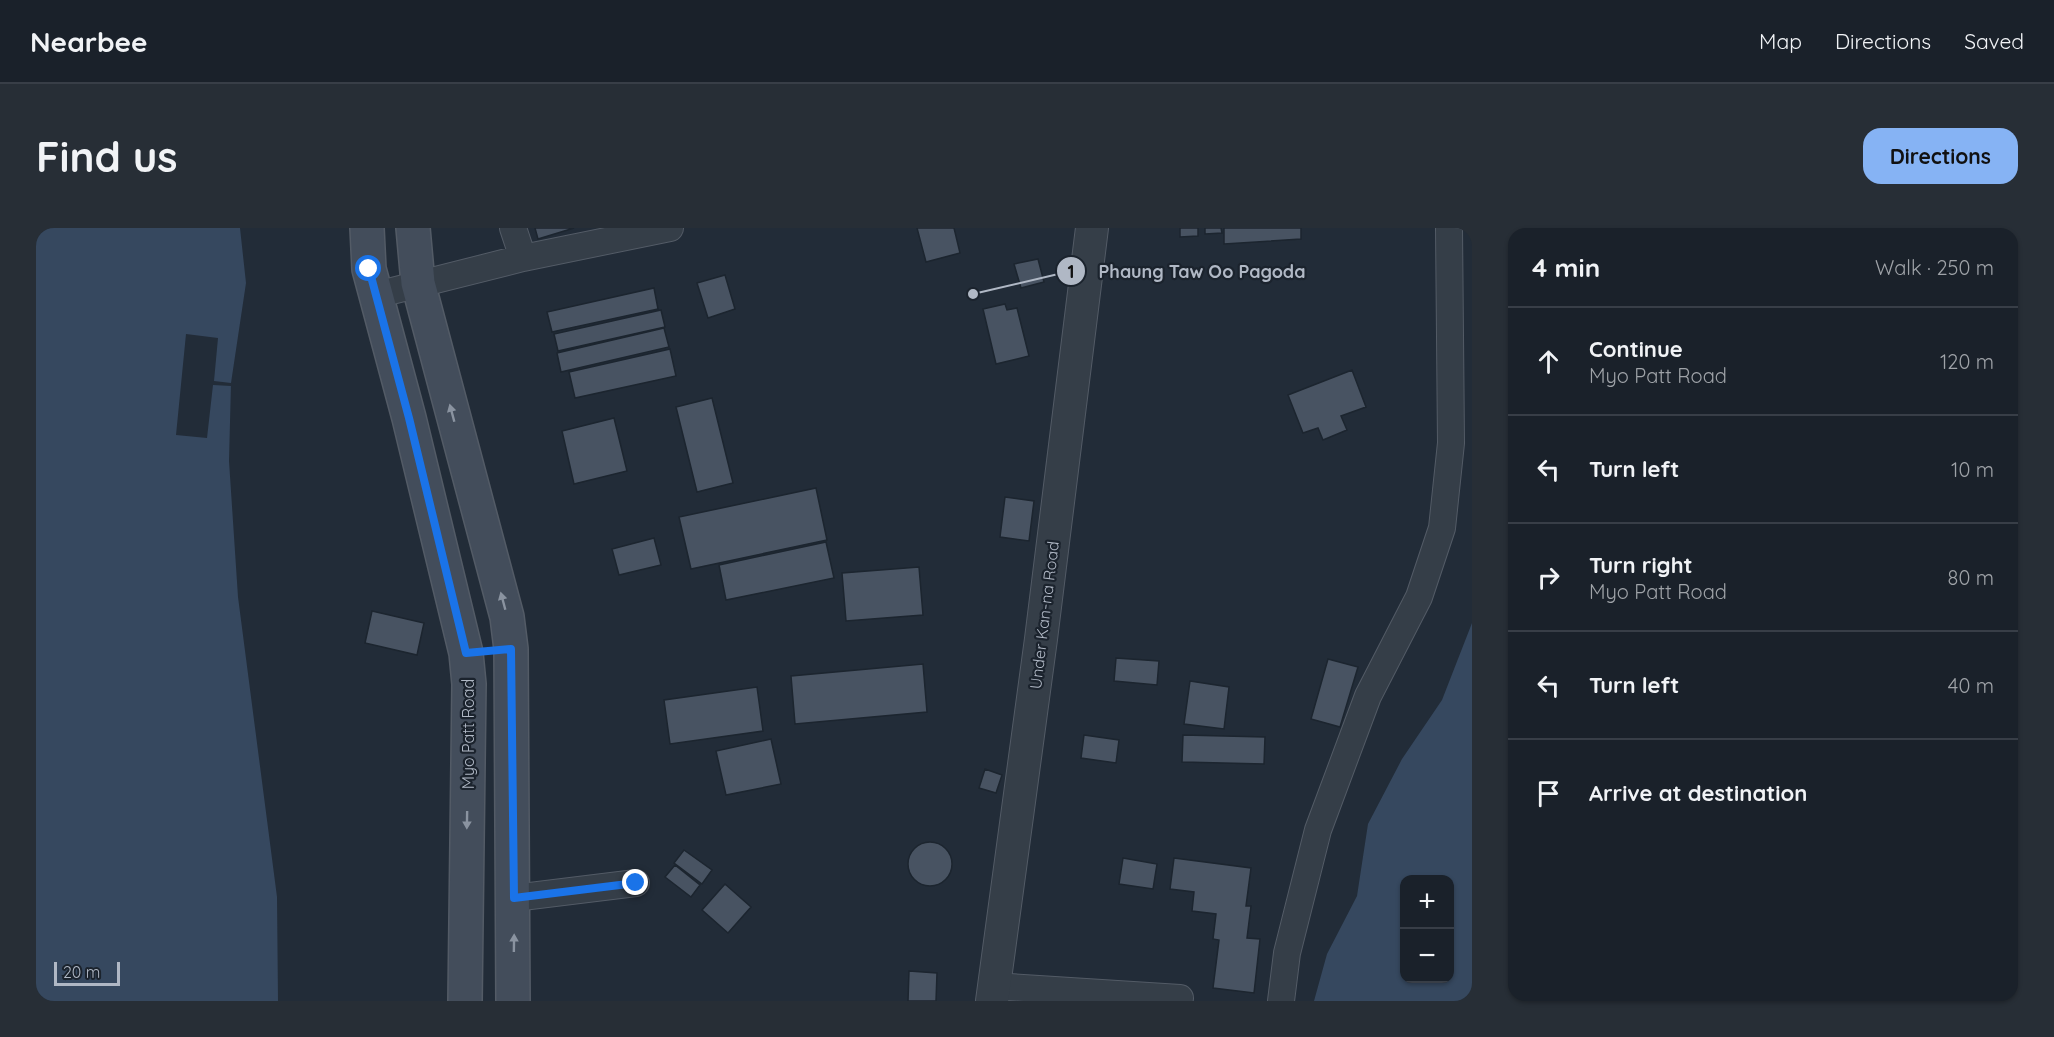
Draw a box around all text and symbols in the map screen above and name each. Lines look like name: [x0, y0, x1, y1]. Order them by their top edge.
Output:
text: Nearbee: [30, 24, 148, 59]
text: Map: [1759, 28, 1802, 54]
text: Directions: [1835, 28, 1931, 54]
text: Saved: [1964, 28, 2024, 54]
button: Directions: [1863, 128, 2018, 184]
text: Find us: [36, 130, 178, 183]
text: 4 min: [1532, 251, 1600, 284]
callout: Phaung Taw Oo Pagoda: [1056, 253, 1317, 289]
route start: [355, 255, 381, 281]
text: Walk · 250 m: [1875, 255, 1994, 280]
text: 1: [1067, 260, 1075, 283]
text: Phaung Taw Oo Pagoda: [1099, 260, 1305, 283]
text: Continue: [1589, 335, 1683, 363]
icon: ahead: [1532, 345, 1565, 378]
text: 120 m: [1940, 349, 1994, 374]
text: Myo Patt Road: [1589, 363, 1727, 388]
one-way arrow: [447, 404, 457, 422]
icon: left: [1532, 453, 1565, 486]
text: Turn left: [1589, 455, 1679, 483]
text: 10 m: [1951, 457, 1994, 482]
street label: Under Kan-na Road: [1025, 540, 1063, 690]
text: Turn right: [1589, 551, 1693, 579]
icon: right: [1532, 561, 1565, 594]
text: 80 m: [1948, 565, 1994, 590]
text: Myo Patt Road: [1589, 579, 1727, 604]
one-way arrow: [497, 592, 507, 611]
icon: left: [1532, 669, 1565, 702]
text: Turn left: [1589, 671, 1679, 699]
text: 40 m: [1948, 673, 1994, 698]
street label: Myo Patt Road: [458, 679, 478, 789]
icon: arrive: [1532, 777, 1565, 810]
text: Arrive at destination: [1589, 779, 1807, 807]
one-way arrow: [463, 811, 472, 830]
route end: [622, 869, 648, 895]
map controls: [1400, 875, 1454, 983]
button: +: [1400, 875, 1454, 929]
button: −: [1400, 929, 1454, 983]
one-way arrow: [509, 933, 519, 952]
scale bar: [54, 959, 120, 986]
text: 20 m: [63, 962, 100, 982]

